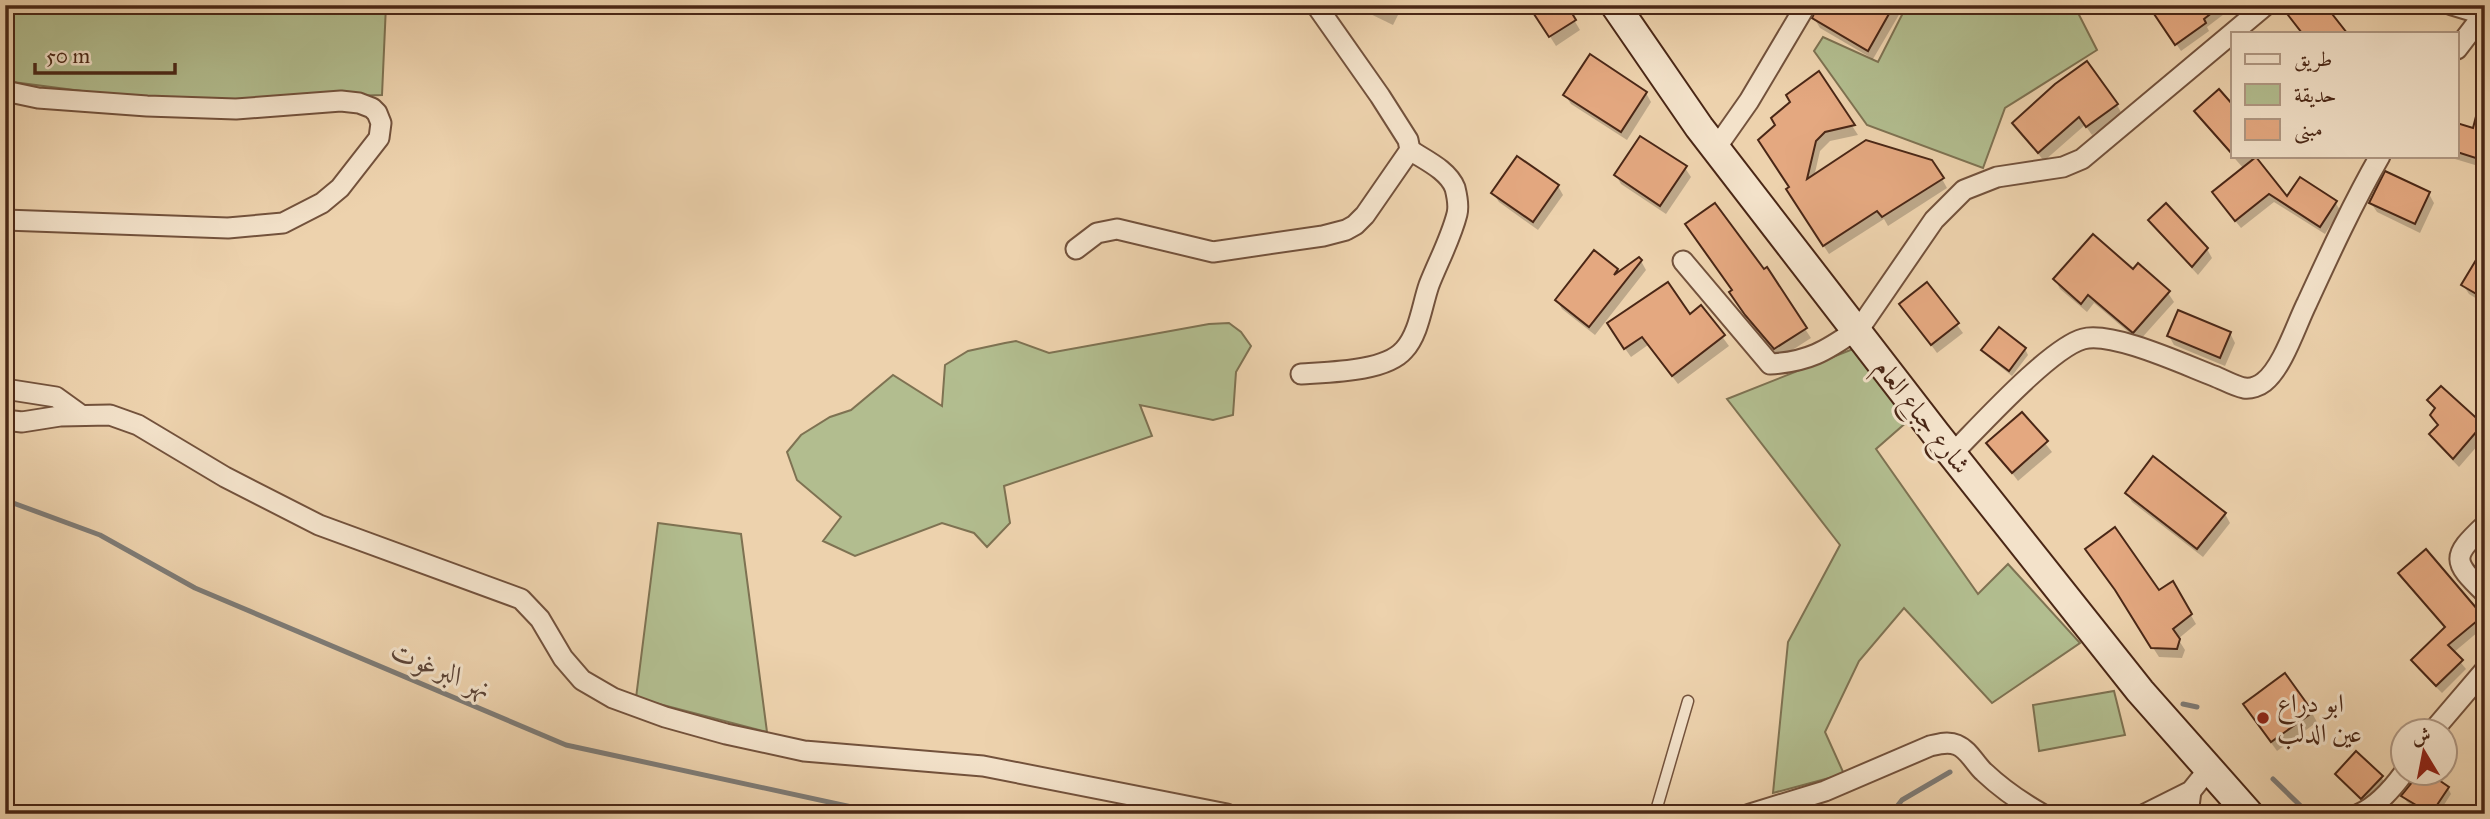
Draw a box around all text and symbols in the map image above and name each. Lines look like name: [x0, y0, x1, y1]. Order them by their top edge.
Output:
scale bar: [35, 32, 175, 76]
legend: [2231, 32, 2458, 158]
text: 50 m: [46, 43, 91, 69]
text: طريق: [2294, 46, 2332, 72]
text: حديقة: [2294, 82, 2337, 108]
text: مبنى: [2294, 116, 2323, 144]
street label: شارع جباع العام: [1863, 352, 1978, 484]
water label: نهر البرغوت: [386, 633, 497, 707]
place label: ابو دراع عين الدلب: [2277, 687, 2362, 750]
marker: ابو دراع عين الدلب: [2255, 710, 2271, 726]
north arrow: [2388, 718, 2458, 788]
text: ش: [2410, 723, 2432, 749]

